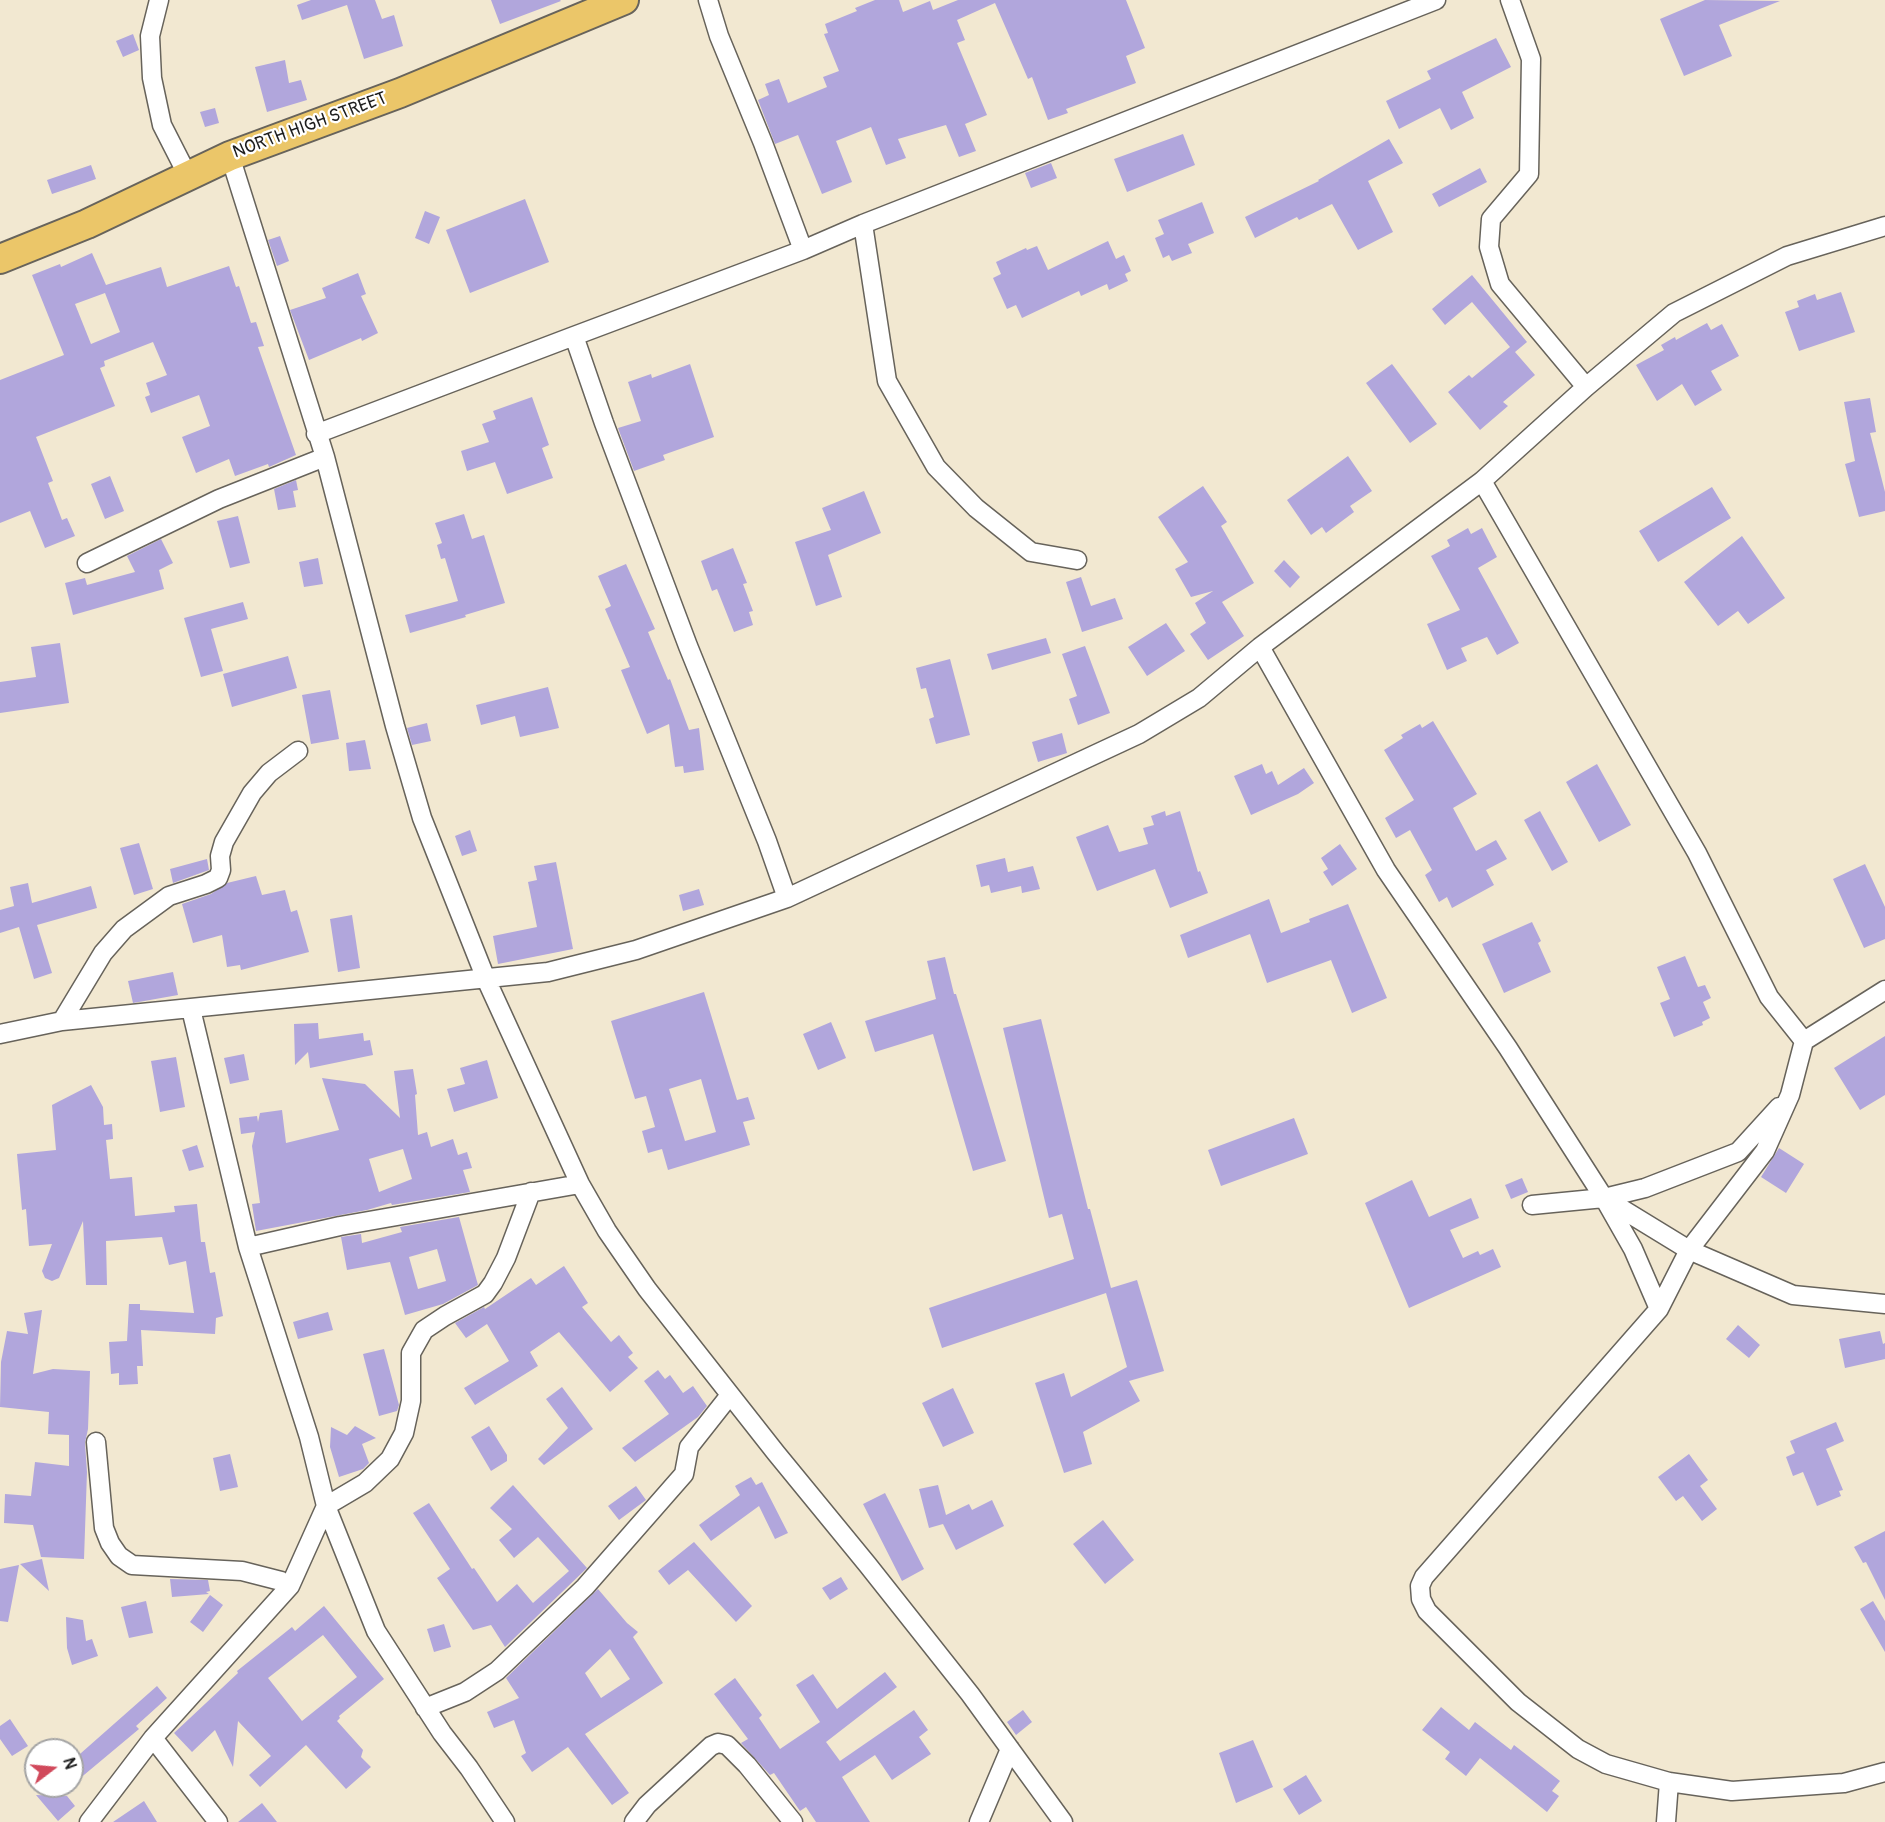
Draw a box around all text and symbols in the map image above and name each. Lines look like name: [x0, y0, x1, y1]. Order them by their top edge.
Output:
street label: NORTH HIGH STREET: [230, 88, 390, 164]
north arrow: [24, 1738, 84, 1798]
text: N: [58, 1756, 80, 1772]

